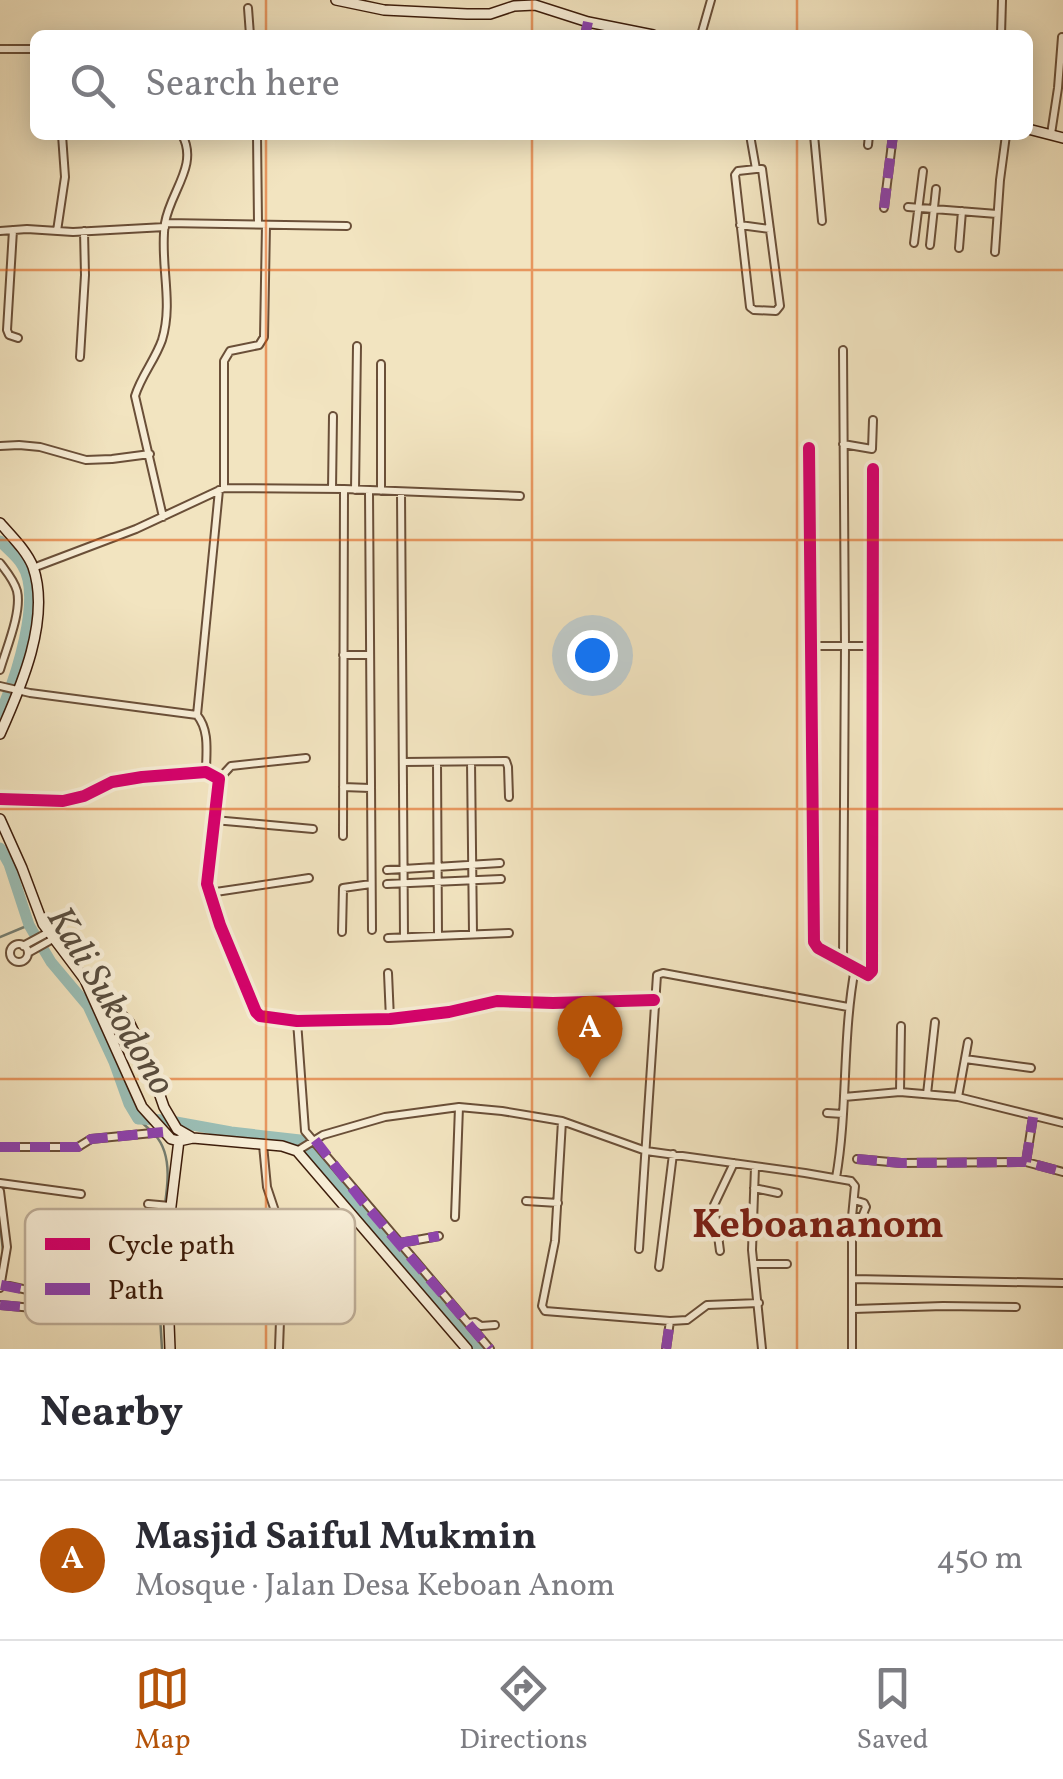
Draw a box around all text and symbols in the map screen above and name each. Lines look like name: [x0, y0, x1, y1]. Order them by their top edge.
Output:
search box: [30, 30, 1033, 140]
icon: search: [65, 58, 120, 113]
text: Search here: [145, 59, 340, 112]
your location: [567, 630, 618, 681]
water label: Kali Sukodono: [32, 898, 186, 1106]
pin: A: [558, 996, 622, 1078]
district label: Keboananom: [692, 1199, 944, 1255]
legend: [25, 1209, 355, 1324]
text: Cycle path: [108, 1227, 235, 1266]
text: Path: [108, 1272, 164, 1311]
text: Nearby: [40, 1385, 183, 1444]
text: Masjid Saiful Mukmin: [135, 1512, 537, 1565]
text: A: [61, 1538, 84, 1582]
text: 450 m: [936, 1538, 1023, 1582]
text: Mosque · Jalan Desa Keboan Anom: [135, 1565, 615, 1609]
tab: Map: [134, 1661, 190, 1760]
tab: Directions: [459, 1661, 588, 1760]
tab: Saved: [856, 1661, 929, 1760]

